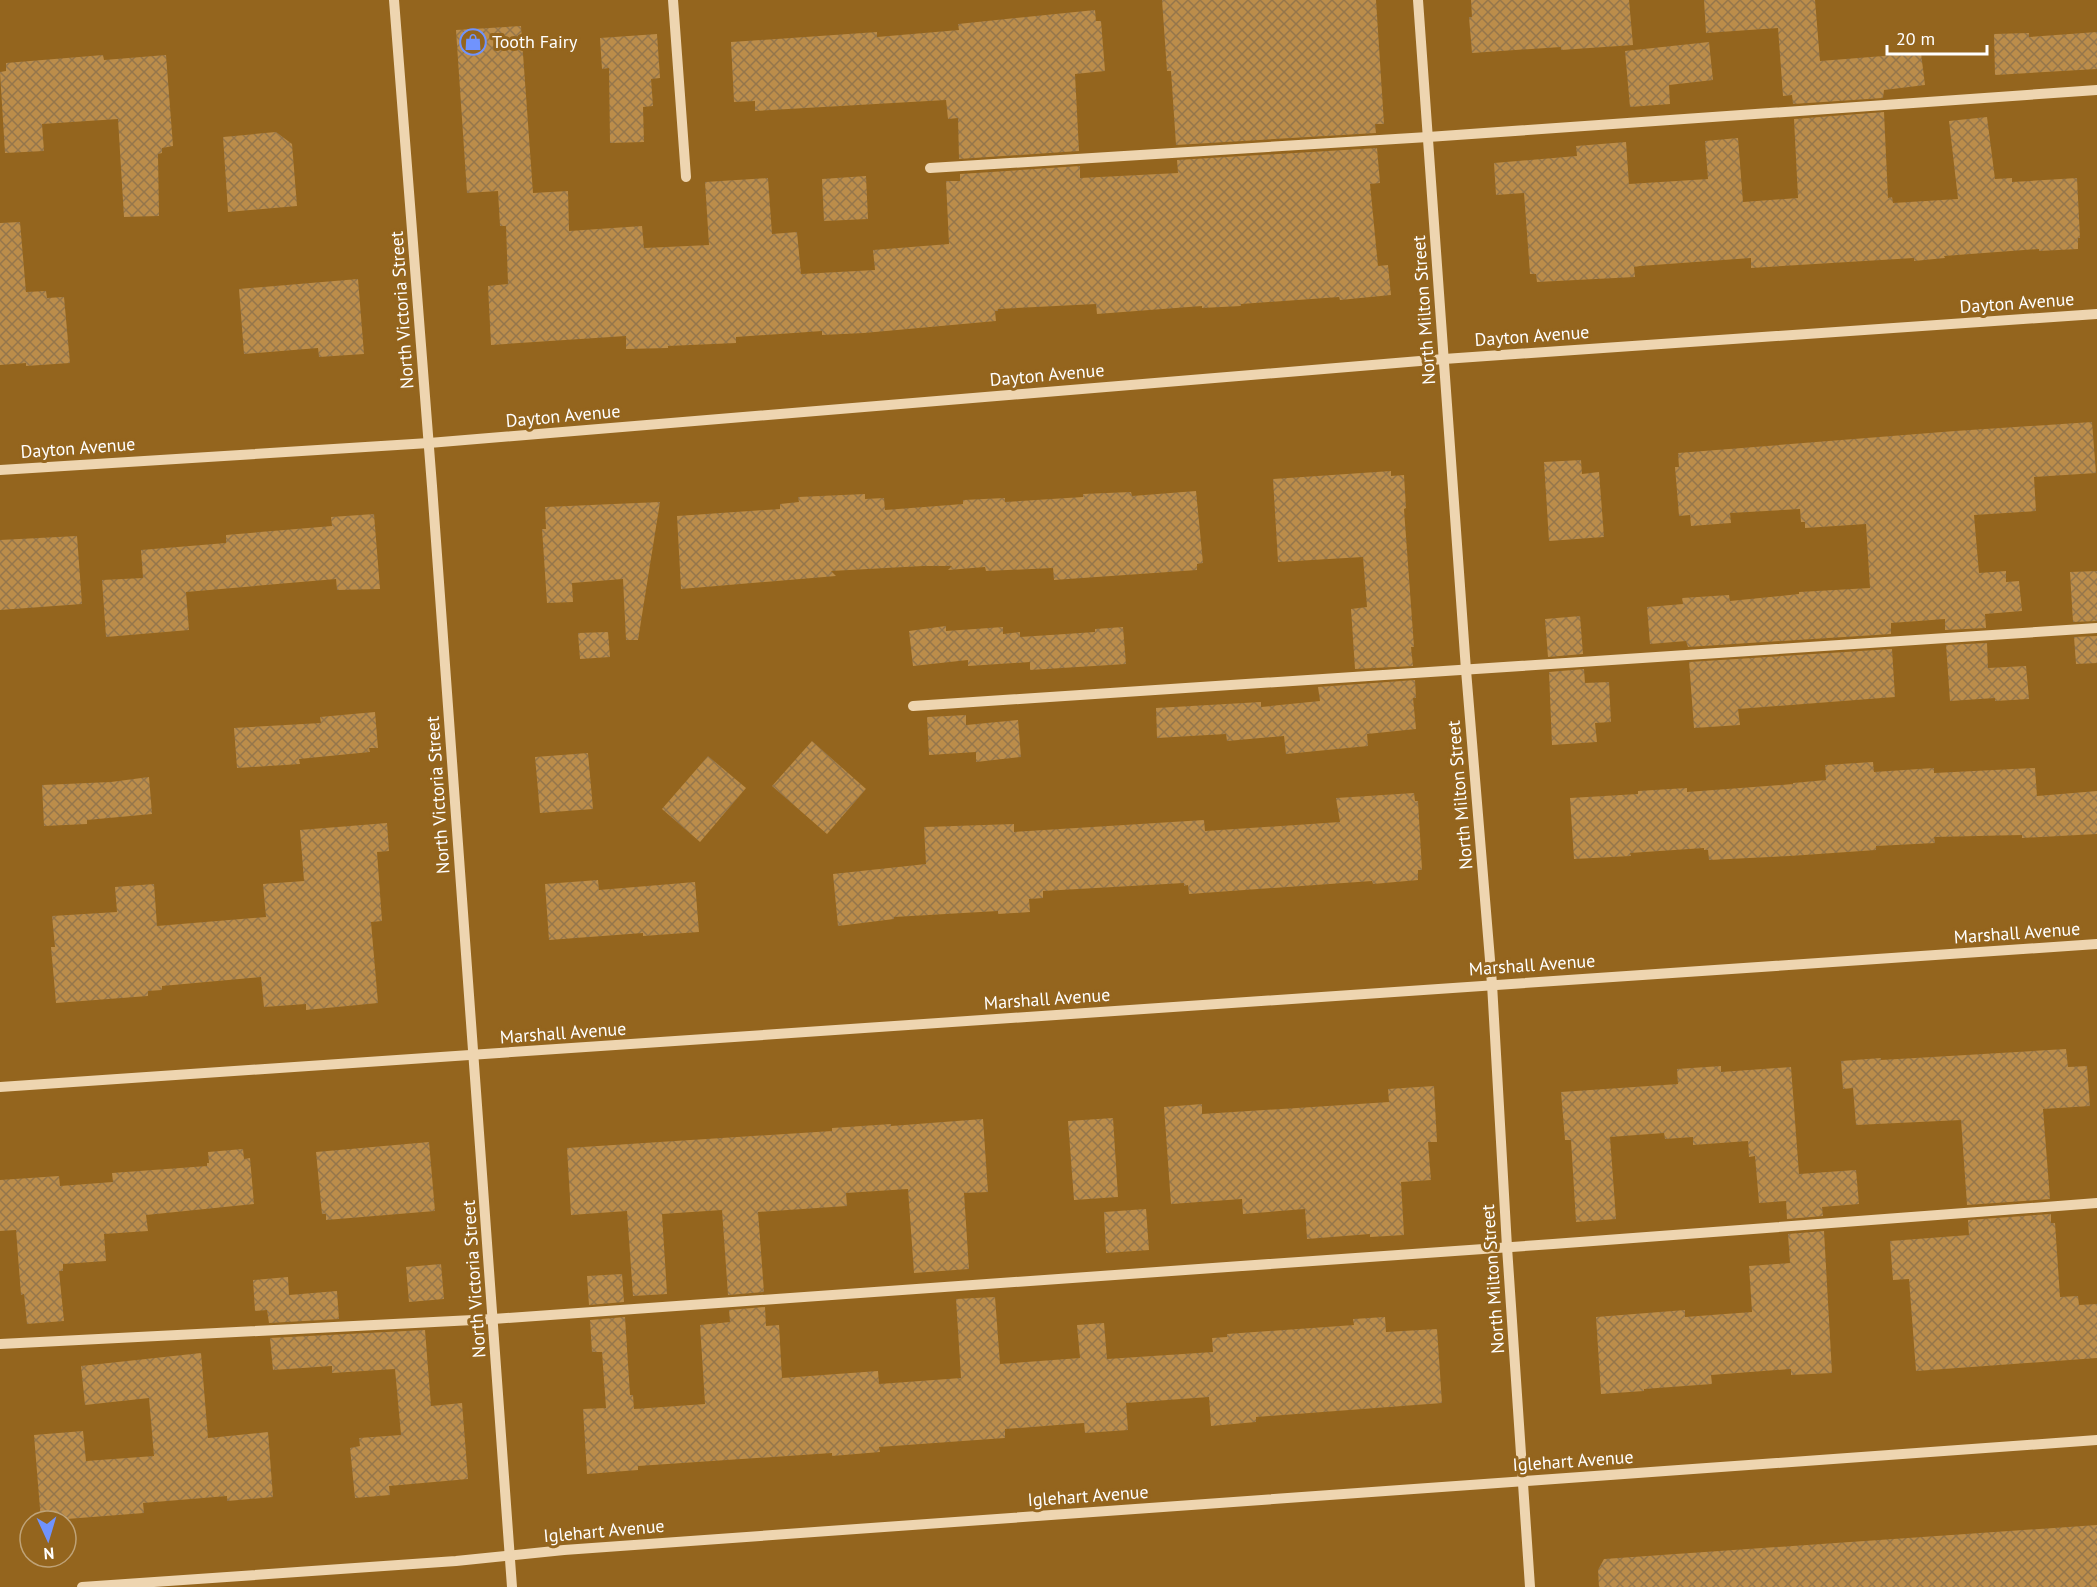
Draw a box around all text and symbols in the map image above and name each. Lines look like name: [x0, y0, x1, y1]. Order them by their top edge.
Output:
scale bar: [1887, 18, 1988, 56]
shop icon: Tooth Fairy: [458, 27, 488, 57]
text: 20 m: [1896, 27, 1935, 50]
place label: Tooth Fairy: [492, 30, 578, 53]
street label: North Victoria Street: [385, 230, 418, 390]
street label: North Milton Street: [1407, 235, 1440, 385]
street label: Dayton Avenue: [1959, 287, 2075, 318]
street label: Dayton Avenue: [1474, 320, 1590, 351]
street label: Dayton Avenue: [989, 358, 1105, 391]
street label: Dayton Avenue: [505, 399, 621, 432]
street label: Dayton Avenue: [20, 432, 136, 463]
street label: North Victoria Street: [421, 715, 454, 875]
street label: North Milton Street: [1442, 719, 1477, 871]
street label: Marshall Avenue: [1953, 917, 2081, 948]
street label: Marshall Avenue: [1468, 949, 1596, 980]
street label: Marshall Avenue: [983, 983, 1111, 1014]
street label: Marshall Avenue: [499, 1017, 627, 1048]
street label: North Victoria Street: [457, 1199, 490, 1359]
street label: North Milton Street: [1476, 1204, 1509, 1354]
street label: Iglehart Avenue: [1512, 1445, 1634, 1476]
street label: Iglehart Avenue: [1027, 1480, 1149, 1511]
north arrow: [18, 1509, 78, 1569]
street label: Iglehart Avenue: [543, 1514, 665, 1547]
text: N: [43, 1544, 55, 1564]

